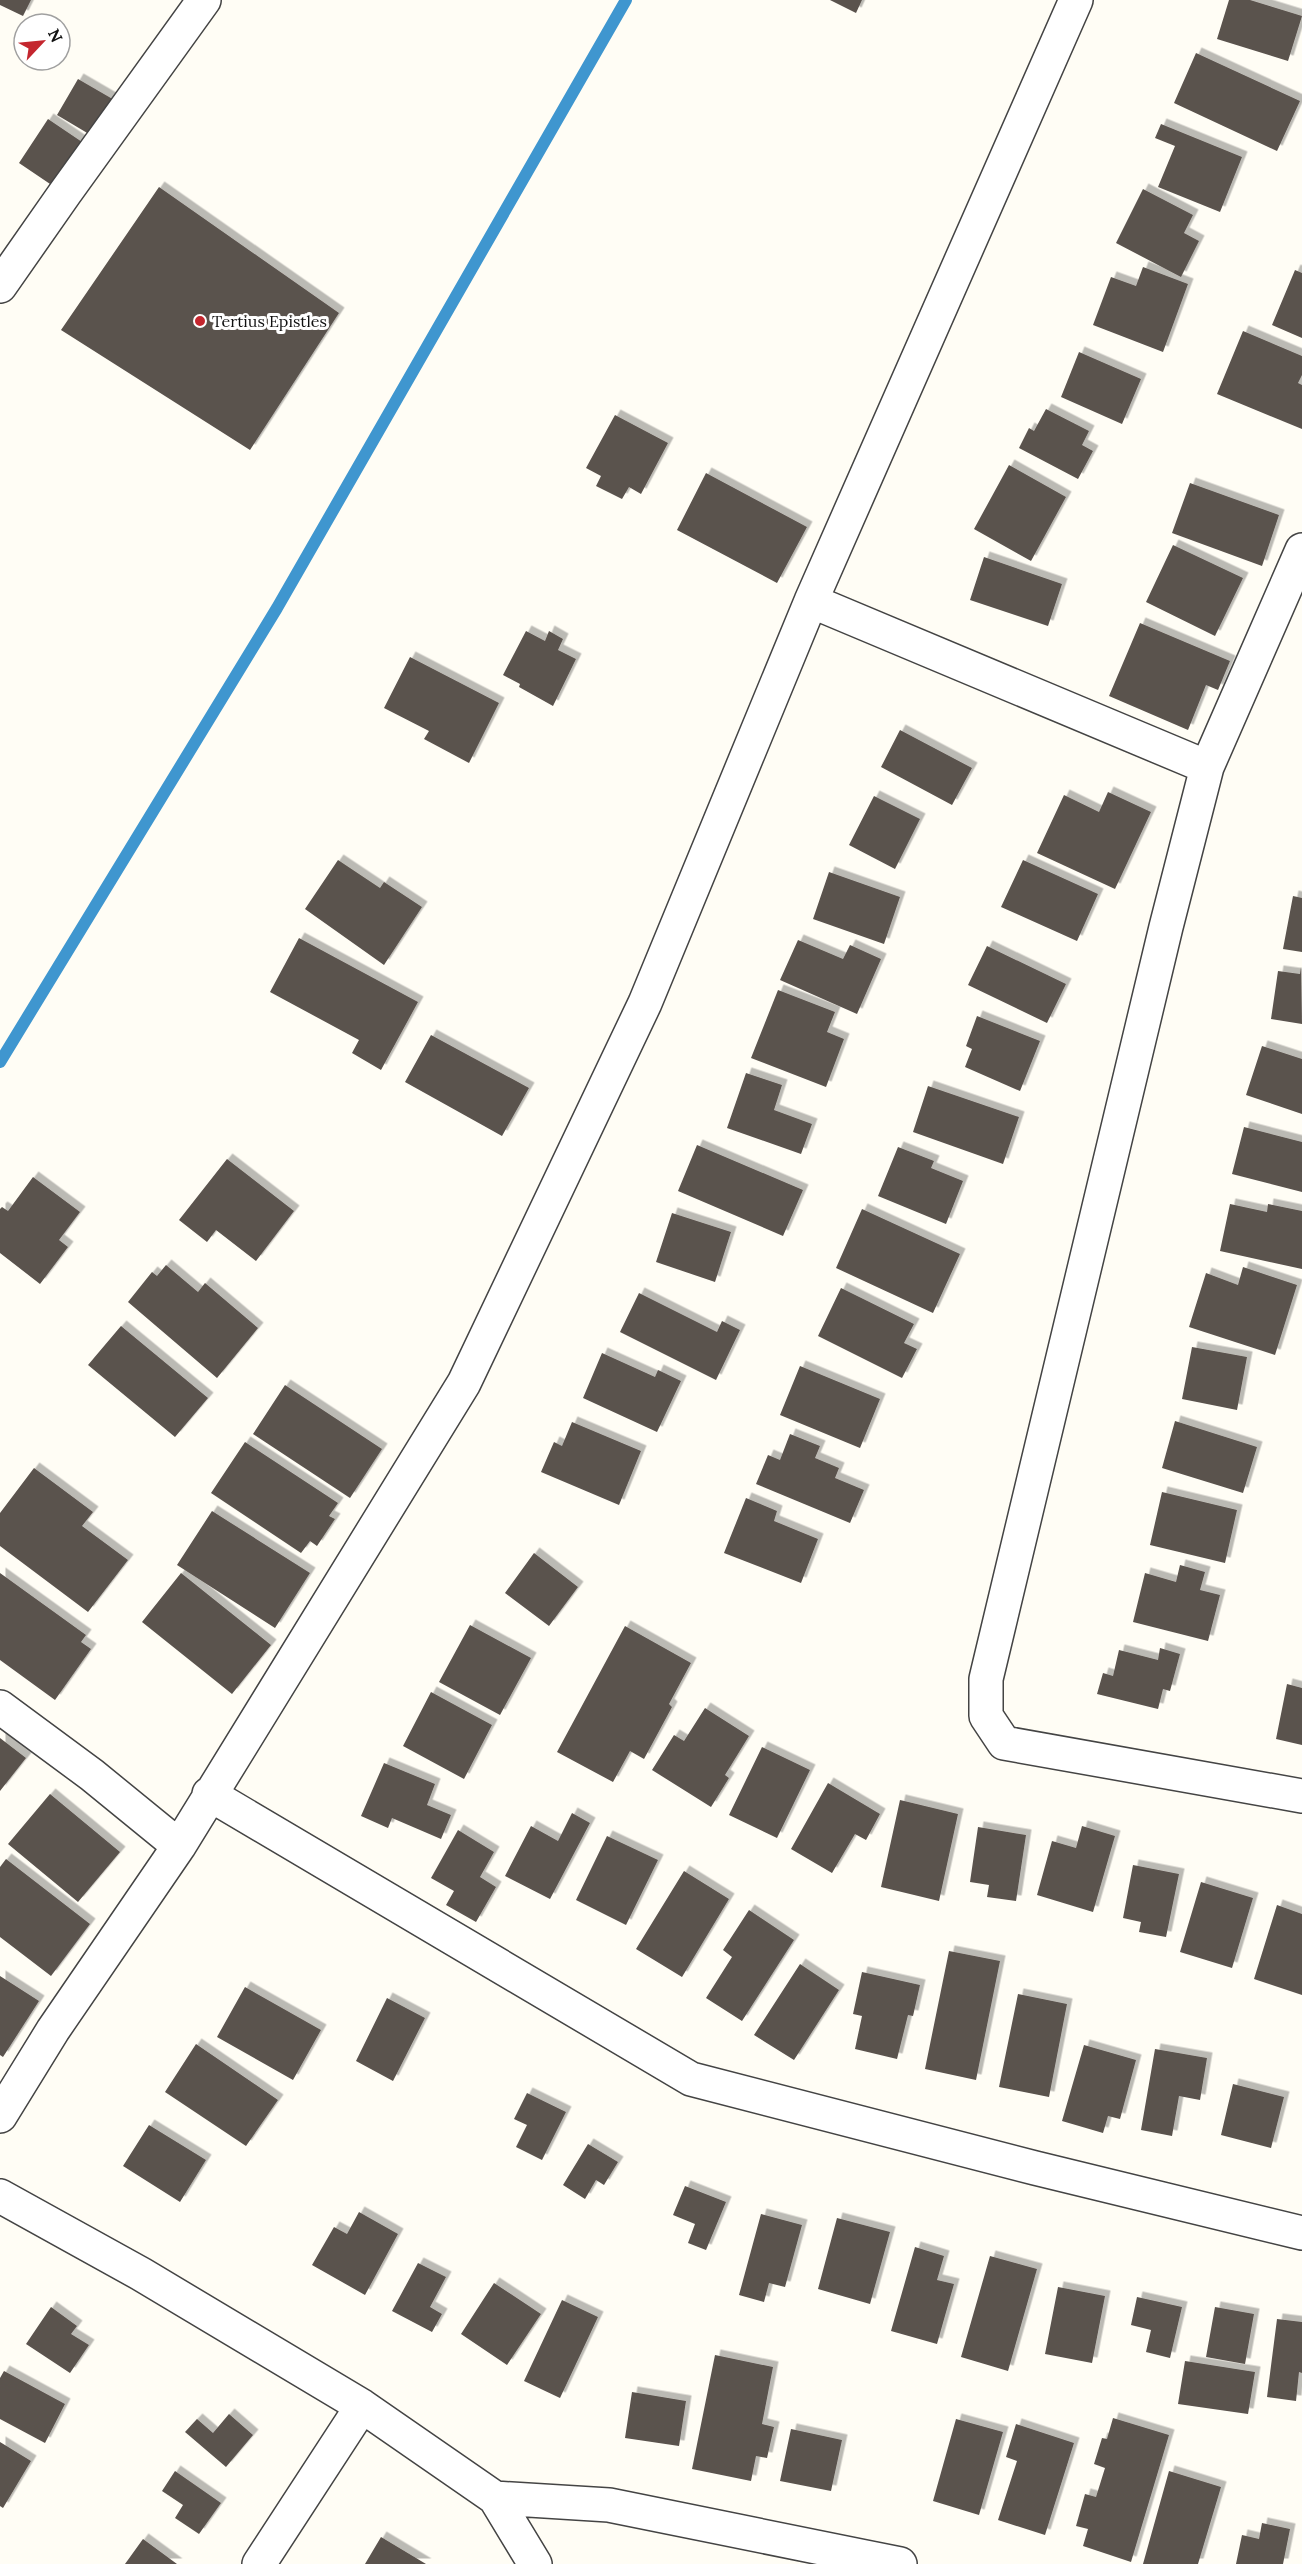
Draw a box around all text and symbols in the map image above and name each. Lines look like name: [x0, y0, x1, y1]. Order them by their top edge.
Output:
north arrow: [12, 12, 72, 72]
text: N: [44, 25, 67, 45]
place label: Tertius Epistles: [212, 311, 327, 331]
marker: Tertius Epistles: [193, 314, 207, 328]

